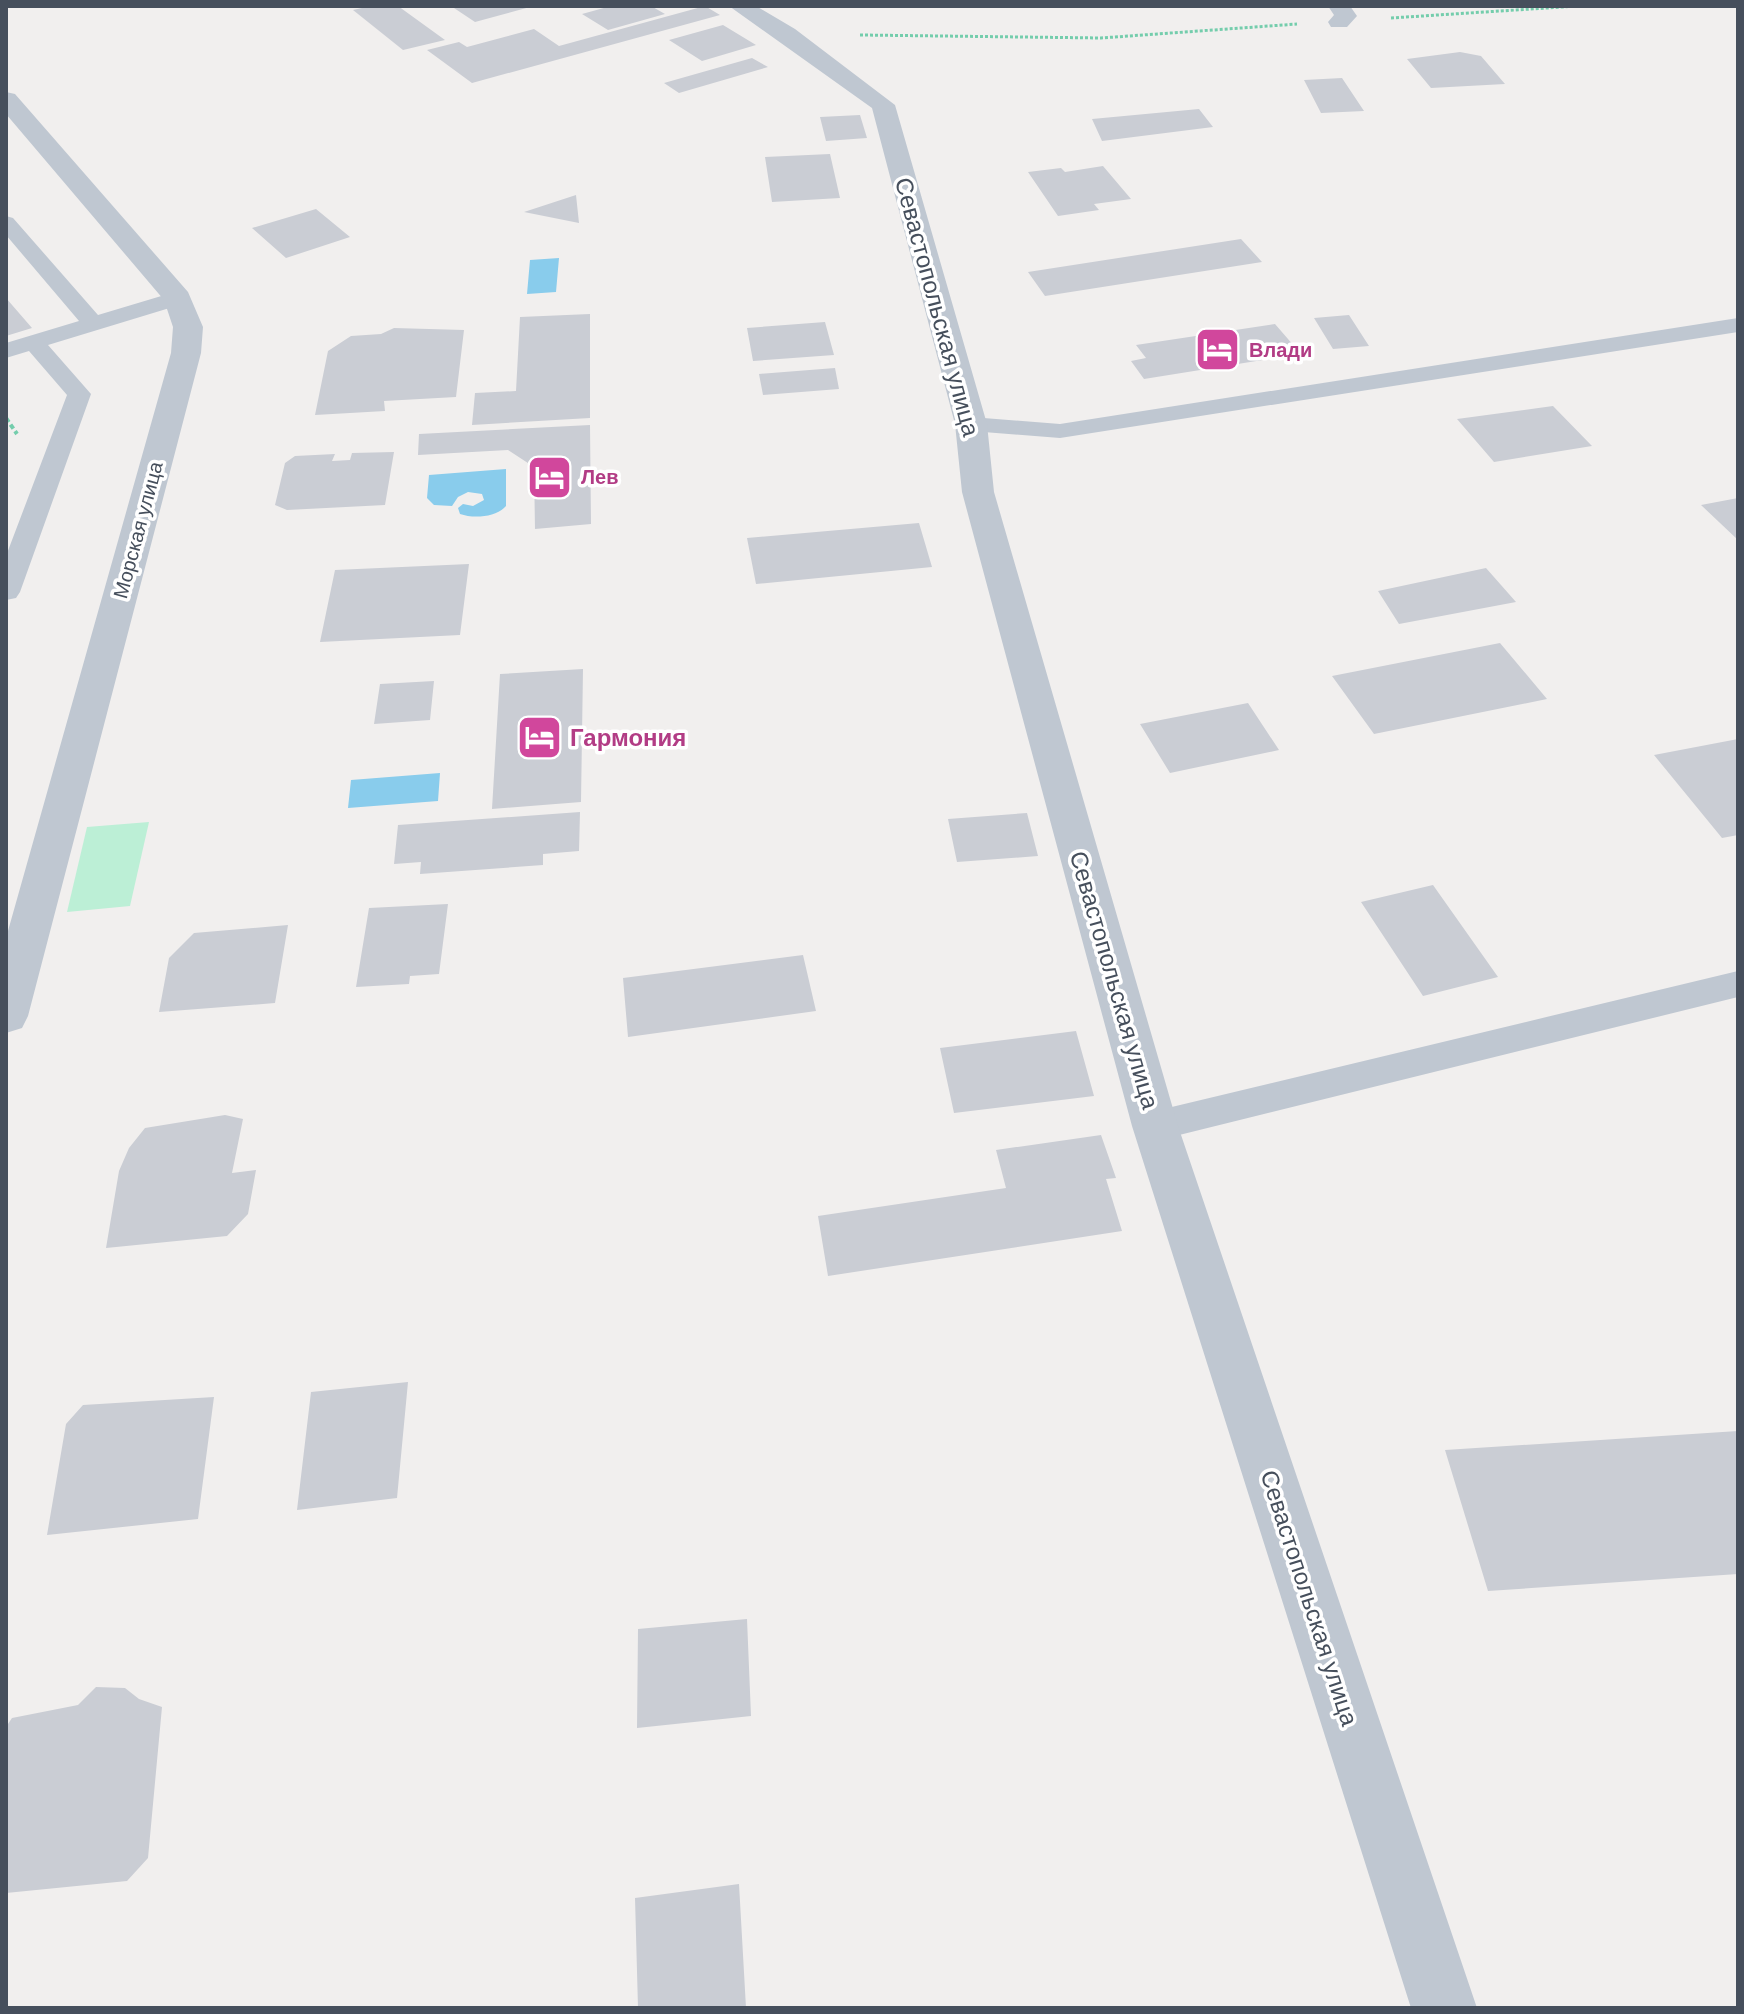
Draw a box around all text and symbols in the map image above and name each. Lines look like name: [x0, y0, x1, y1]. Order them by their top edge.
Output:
street label: Севастопольская улица: [890, 174, 985, 440]
hotel icon: Влади: [1194, 326, 1242, 374]
place label: Влади: [1249, 339, 1312, 361]
hotel icon: Лев: [526, 453, 574, 501]
street label: Морская улица: [109, 458, 167, 601]
place label: Лев: [581, 466, 618, 488]
hotel icon: Гармония: [515, 714, 563, 762]
place label: Гармония: [570, 724, 686, 751]
street label: Севастопольская улица: [1065, 848, 1164, 1112]
street label: Севастопольская улица: [1255, 1467, 1364, 1730]

